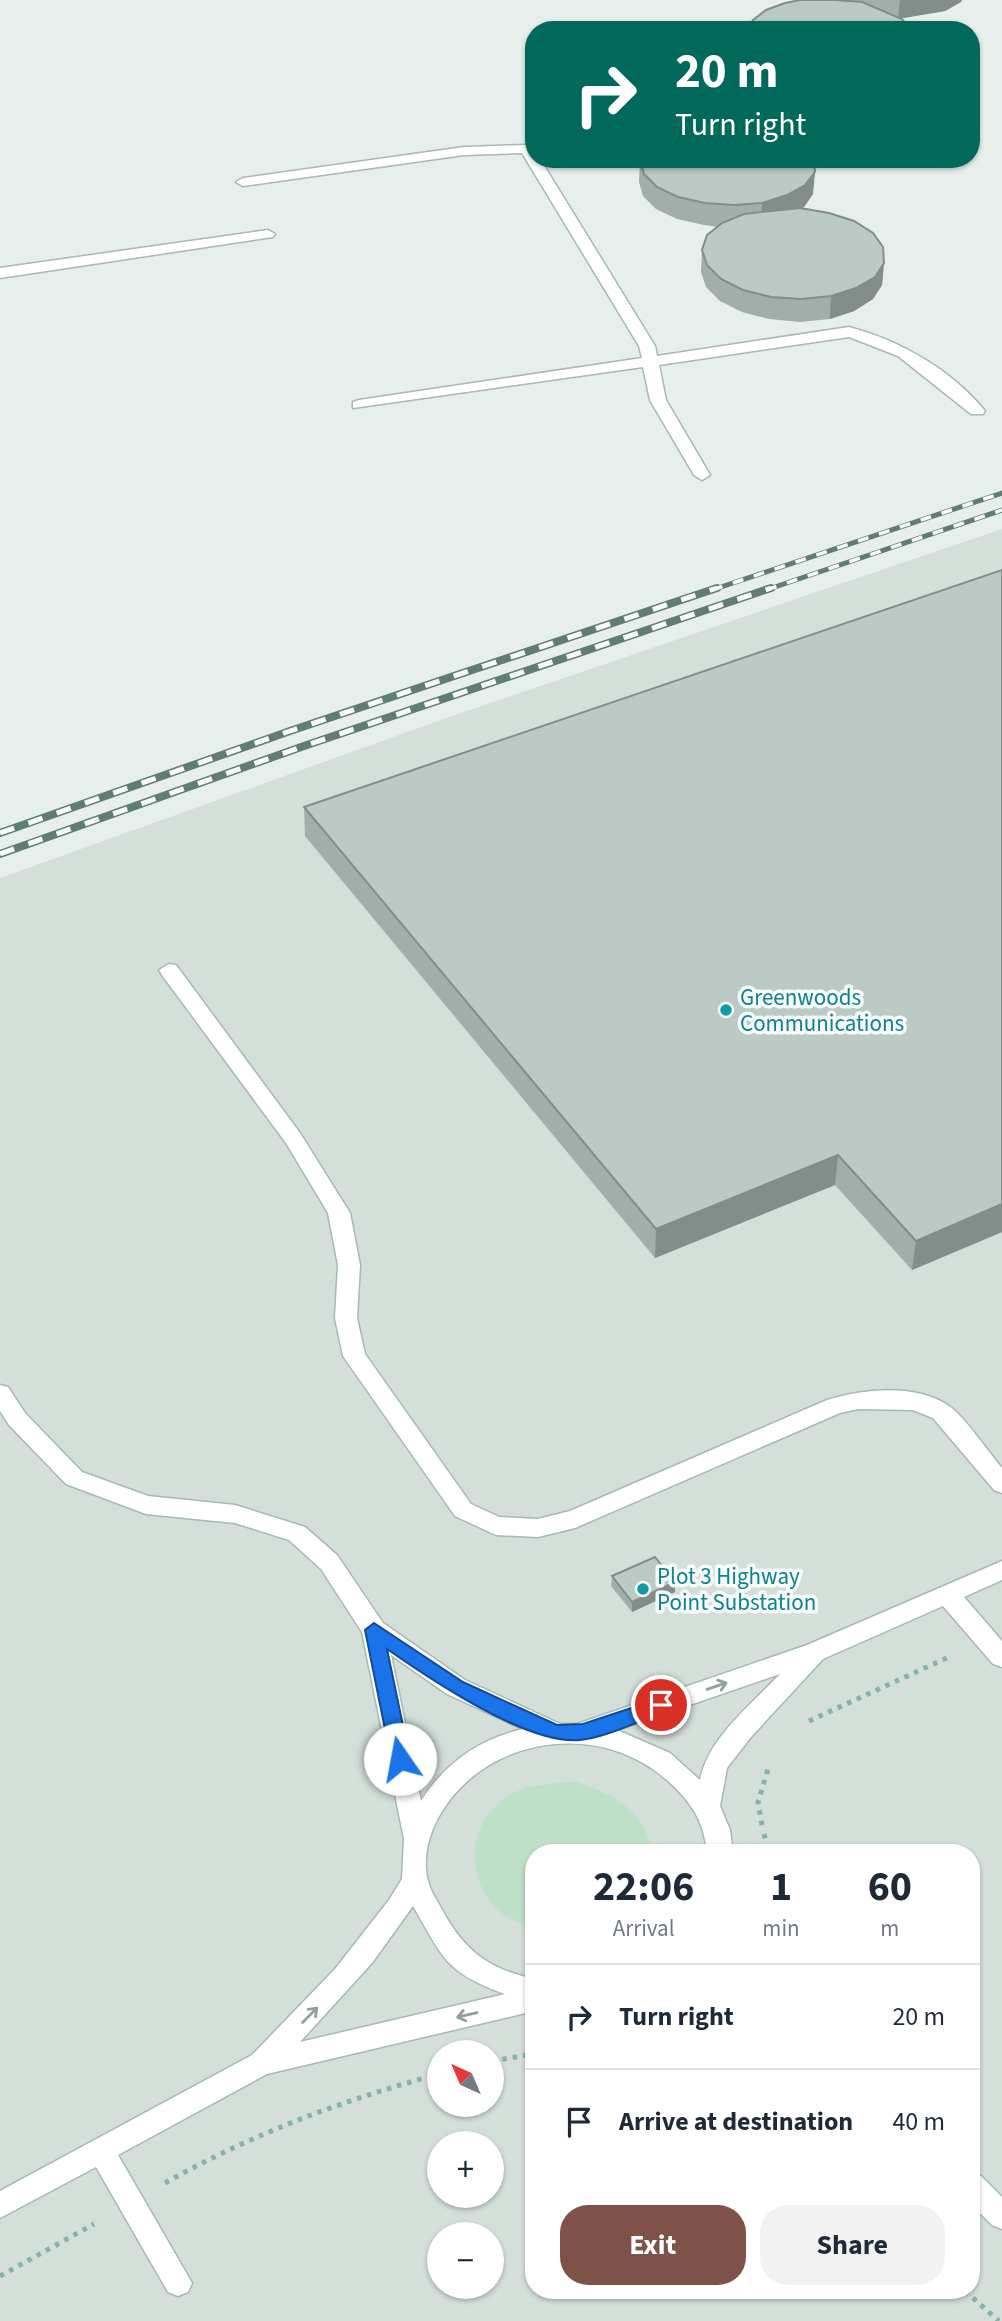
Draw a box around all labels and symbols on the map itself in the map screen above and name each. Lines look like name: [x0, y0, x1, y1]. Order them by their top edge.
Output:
place label: Greenwoods Communications: [740, 981, 904, 1040]
marker: Greenwoods Communications: [718, 1002, 734, 1018]
place label: Plot 3 Highway Point Substation: [657, 1560, 816, 1619]
marker: Plot 3 Highway Point Substation: [635, 1581, 651, 1597]
pin: [631, 1675, 691, 1735]
one-way arrow: [705, 1679, 727, 1691]
position arrow: [363, 1722, 437, 1796]
one-way arrow: [301, 2007, 318, 2024]
one-way arrow: [456, 2008, 479, 2022]
north arrow: [427, 2040, 504, 2118]

